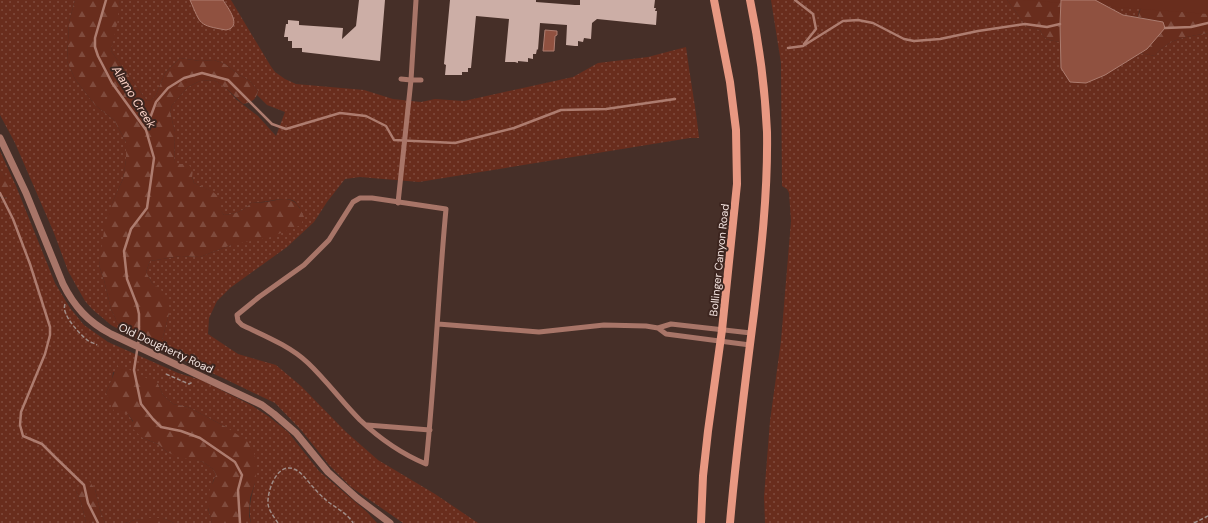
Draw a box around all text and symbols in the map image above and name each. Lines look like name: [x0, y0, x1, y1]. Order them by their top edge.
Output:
water label: Alamo Creek: [108, 62, 160, 132]
street label: Bollinger Canyon Road: [706, 203, 732, 317]
street label: Old Dougherty Road: [116, 320, 216, 376]

